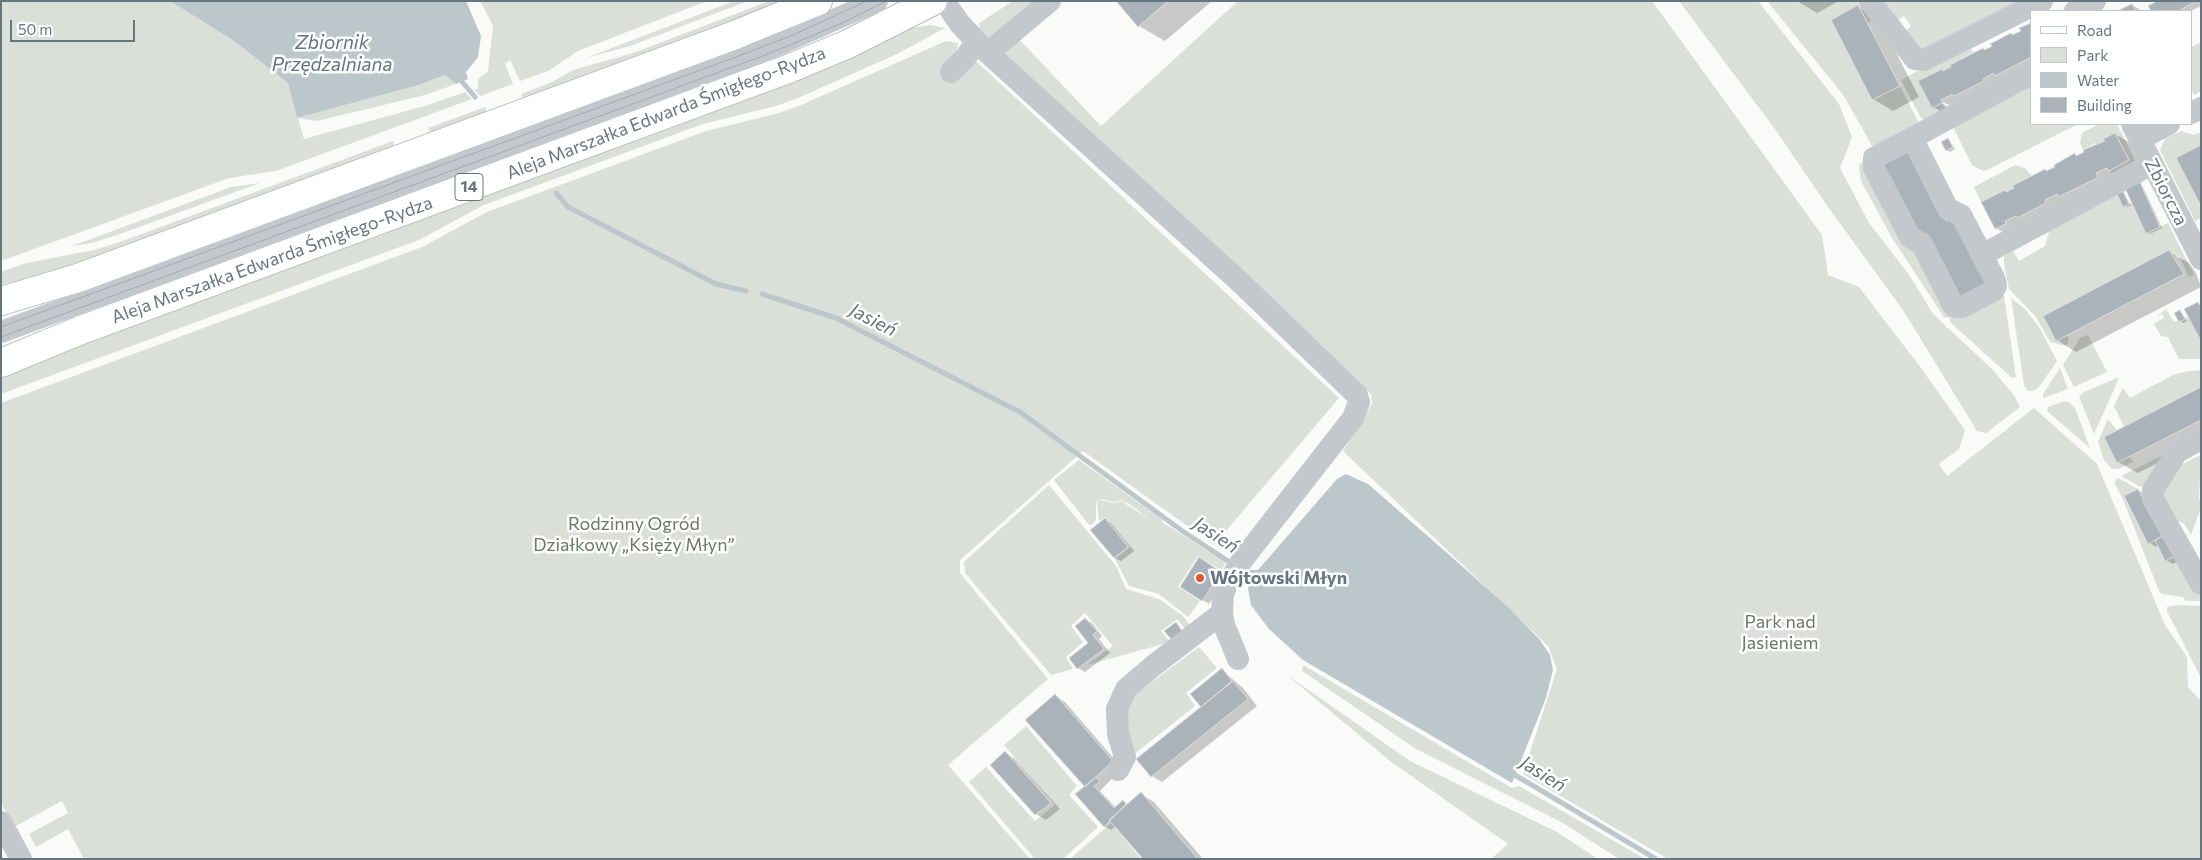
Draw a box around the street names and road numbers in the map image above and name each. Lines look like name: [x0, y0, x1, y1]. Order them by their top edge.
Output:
street label: Aleja Marszałka Edwarda Śmigłego-Rydza: [503, 42, 829, 184]
street label: Zbiorcza: [2140, 155, 2192, 229]
road number: 14: [455, 173, 483, 200]
street label: Aleja Marszałka Edwarda Śmigłego-Rydza: [109, 192, 435, 328]

